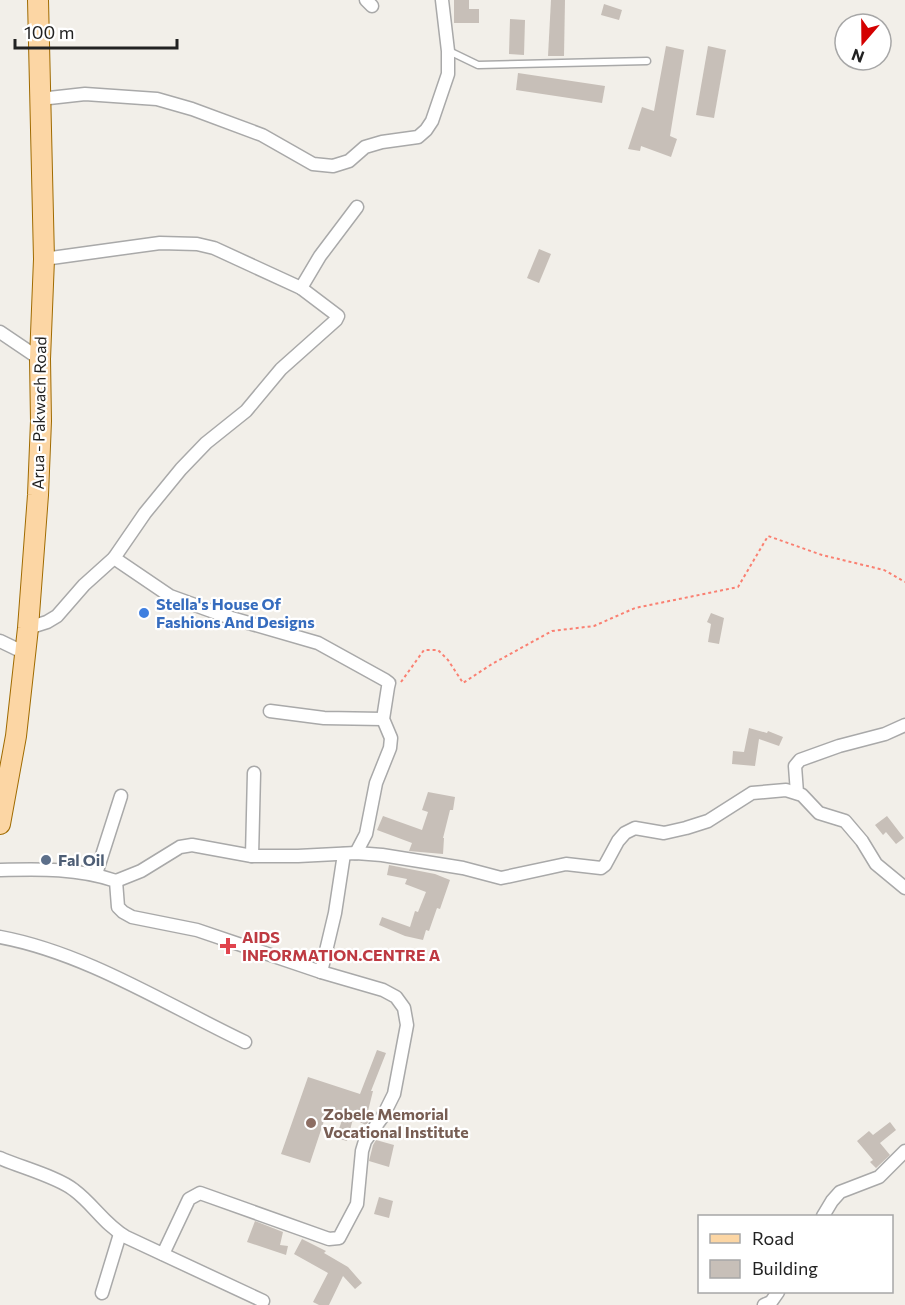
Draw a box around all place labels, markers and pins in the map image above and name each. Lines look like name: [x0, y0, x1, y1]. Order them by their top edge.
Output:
place label: Stella's House Of Fashions And Designs: [156, 594, 315, 631]
marker: Stella's House Of Fashions And Designs: [137, 606, 151, 620]
place label: Fal Oil: [58, 850, 105, 869]
marker: Fal Oil: [39, 853, 53, 867]
place label: AIDS INFORMATION.CENTRE A: [242, 927, 441, 964]
marker: AIDS INFORMATION.CENTRE A: [219, 937, 237, 955]
place label: Zobele Memorial Vocational Institute: [323, 1104, 469, 1141]
marker: Zobele Memorial Vocational Institute: [304, 1116, 318, 1130]

